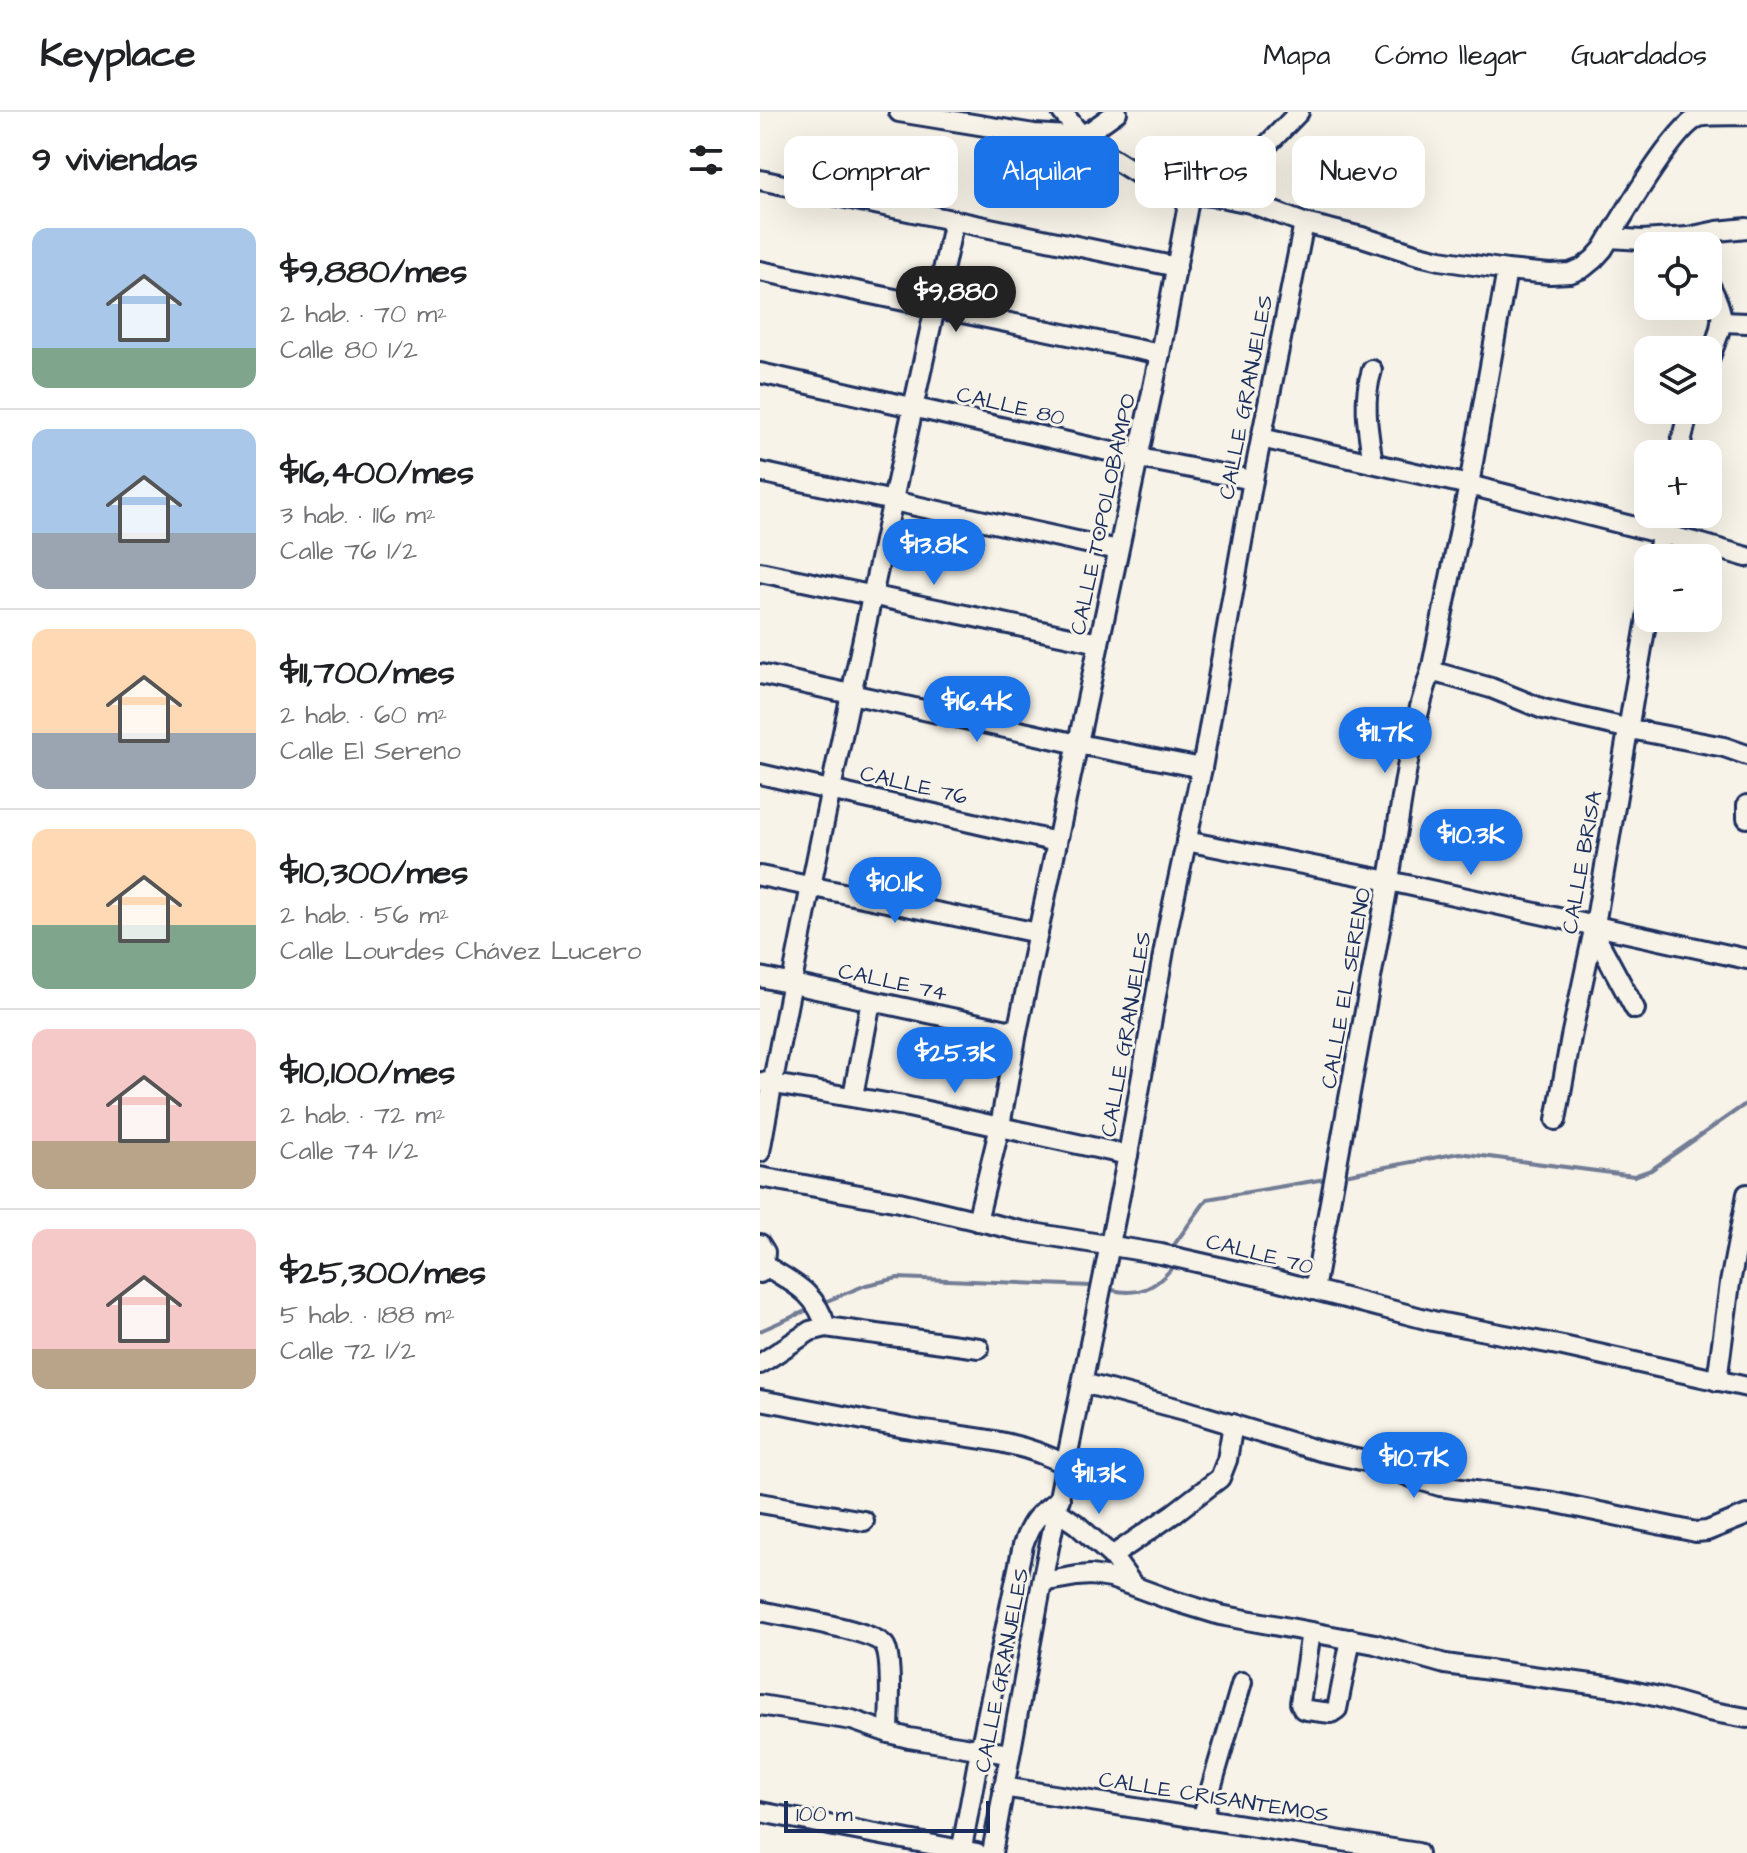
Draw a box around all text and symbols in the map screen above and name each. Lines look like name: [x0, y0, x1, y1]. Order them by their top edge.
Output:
text: Keyplace: [40, 29, 196, 81]
text: Mapa: [1263, 36, 1331, 75]
text: Cómo llegar: [1375, 36, 1527, 75]
text: Guardados: [1571, 36, 1707, 75]
text: 9 viviendas: [32, 136, 198, 184]
chip: Comprar: [784, 136, 958, 208]
chip: Alquilar: [974, 136, 1119, 208]
chip: Filtros: [1135, 136, 1276, 208]
chip: Nuevo: [1292, 136, 1425, 208]
icon: filters: [684, 138, 728, 182]
map controls: [1634, 232, 1722, 632]
button: locate: [1634, 232, 1722, 320]
text: $9,880/mes: [280, 248, 467, 296]
icon: home: [96, 260, 192, 356]
pin: $9,880: [891, 266, 1021, 334]
text: $9,880: [914, 274, 998, 310]
street label: CALLE GRANJELES: [1211, 292, 1282, 502]
text: 2 hab. · 70 m²: [280, 296, 447, 332]
text: Calle 80 1/2: [280, 332, 418, 368]
button: layers: [1634, 336, 1722, 424]
street label: CALLE 80: [954, 379, 1068, 434]
street label: CALLE TOPOLOBAMPO: [1063, 391, 1144, 638]
button: +: [1634, 440, 1722, 528]
text: $16,400/mes: [280, 449, 474, 497]
icon: home: [96, 461, 192, 557]
text: 3 hab. · 116 m²: [280, 497, 436, 533]
pin: $13.8K: [869, 519, 999, 587]
text: $13.8K: [900, 527, 968, 563]
text: Calle 76 1/2: [280, 533, 417, 569]
button: −: [1634, 544, 1722, 632]
text: $11,700/mes: [280, 649, 455, 697]
icon: home: [96, 661, 192, 757]
pin: $16.4K: [912, 676, 1042, 744]
text: $16.4K: [941, 684, 1013, 720]
text: 2 hab. · 60 m²: [280, 697, 447, 733]
pin: $11.7K: [1320, 707, 1450, 775]
text: $11.7K: [1357, 715, 1413, 751]
text: Calle El Sereno: [280, 733, 461, 769]
street label: CALLE 76: [857, 758, 971, 813]
street label: CALLE BRISA: [1555, 788, 1610, 936]
pin: $10.3K: [1406, 809, 1536, 877]
text: $10.3K: [1438, 817, 1504, 853]
text: $10,300/mes: [280, 849, 468, 897]
pin: $10.1K: [830, 857, 960, 925]
icon: home: [96, 861, 192, 957]
text: $10.1K: [867, 865, 923, 901]
street label: CALLE EL SERENO: [1314, 885, 1379, 1091]
text: 2 hab. · 56 m²: [280, 897, 449, 933]
street label: CALLE GRANJELES: [1093, 929, 1160, 1139]
text: Calle Lourdes Chávez Lucero: [280, 933, 641, 969]
street label: CALLE 74: [835, 956, 950, 1009]
pin: $25.3K: [890, 1027, 1020, 1095]
text: $25.3K: [915, 1035, 995, 1071]
text: $10,100/mes: [280, 1049, 455, 1097]
icon: home: [96, 1061, 192, 1157]
text: 2 hab. · 72 m²: [280, 1097, 445, 1133]
text: Calle 74 1/2: [280, 1133, 418, 1169]
street label: CALLE 70: [1203, 1226, 1317, 1283]
text: $25,300/mes: [280, 1249, 486, 1297]
icon: home: [96, 1261, 192, 1357]
text: 5 hab. · 188 m²: [280, 1297, 455, 1333]
text: Calle 72 1/2: [280, 1333, 416, 1369]
pin: $10.7K: [1349, 1432, 1479, 1500]
text: $10.7K: [1379, 1440, 1449, 1476]
pin: $11.3K: [1034, 1448, 1164, 1516]
text: $11.3K: [1072, 1456, 1126, 1492]
street label: CALLE GRANJELES: [967, 1565, 1038, 1775]
street label: CALLE CRISANTEMOS: [1097, 1764, 1331, 1831]
scale bar: [784, 1797, 990, 1833]
text: 100 m: [796, 1799, 853, 1830]

